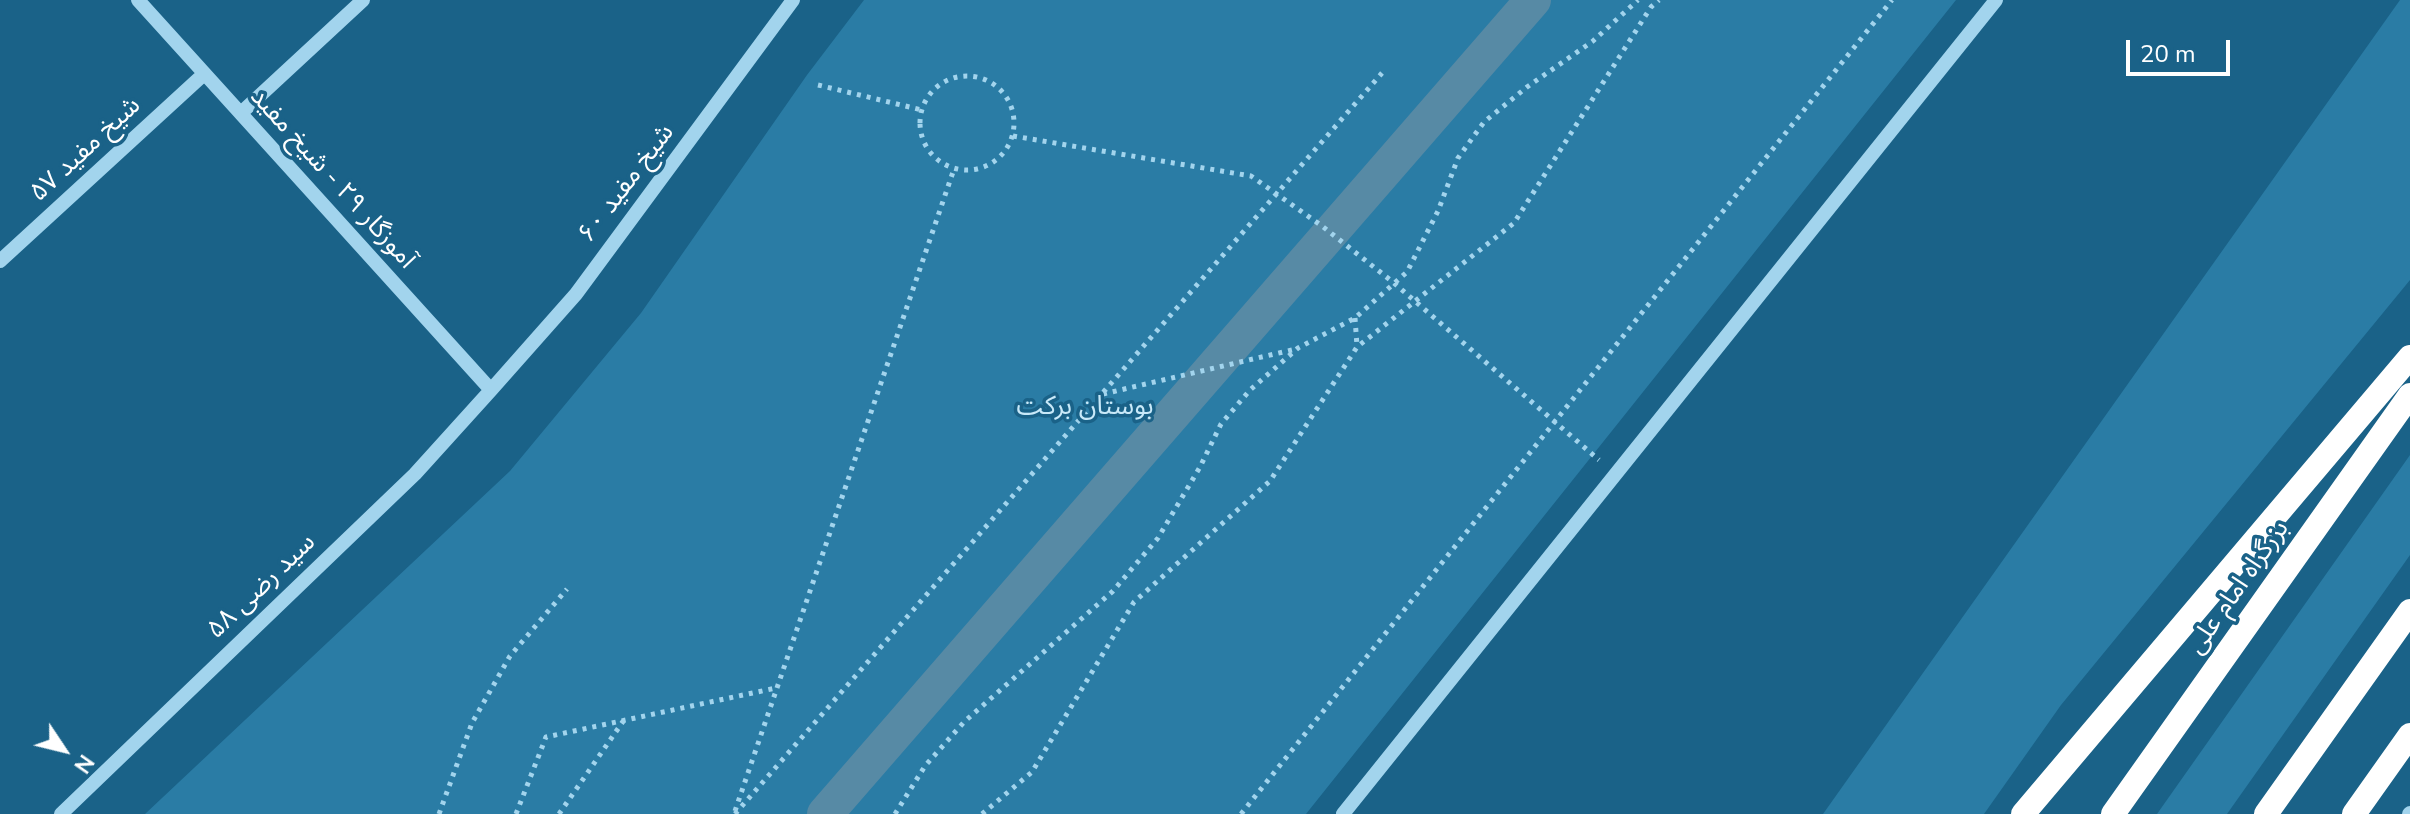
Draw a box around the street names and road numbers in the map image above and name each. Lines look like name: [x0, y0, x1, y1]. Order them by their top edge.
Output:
street label: آموزگار ۲۹ - شیخ مفید: [243, 82, 421, 276]
street label: شیخ مفید ۵۷: [24, 91, 148, 209]
street label: شیخ مفید ۶۰: [572, 119, 682, 249]
street label: بزرگراه امام علی: [2181, 515, 2297, 661]
street label: سید رضی ۵۸: [201, 528, 323, 646]

